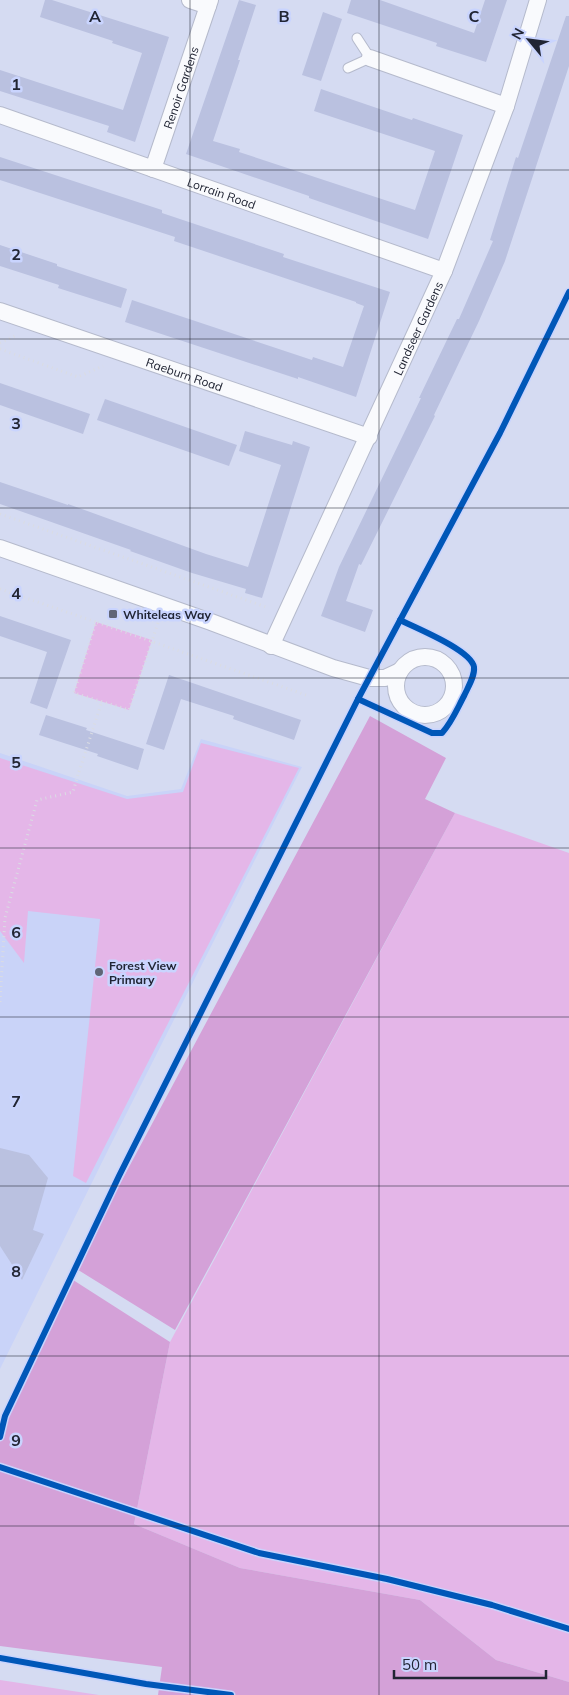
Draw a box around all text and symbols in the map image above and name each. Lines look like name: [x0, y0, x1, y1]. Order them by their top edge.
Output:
text: A: [89, 6, 101, 26]
text: B: [278, 6, 290, 26]
text: C: [469, 6, 480, 26]
north arrow: [504, 15, 554, 65]
text: N: [507, 25, 528, 43]
street label: Renoir Gardens: [160, 44, 201, 131]
text: 1: [11, 74, 21, 94]
street label: Lorrain Road: [185, 174, 258, 212]
text: 2: [11, 244, 21, 264]
street label: Landseer Gardens: [390, 279, 446, 377]
street label: Raeburn Road: [144, 354, 225, 394]
text: 3: [11, 413, 21, 433]
text: 4: [11, 583, 21, 603]
place label: Whiteleas Way: [123, 607, 211, 622]
marker: Whiteleas Way: [107, 608, 119, 620]
text: 5: [11, 752, 21, 772]
text: 6: [11, 922, 21, 942]
place label: Forest View Primary: [109, 958, 177, 987]
marker: Forest View Primary: [93, 966, 105, 978]
text: 7: [11, 1091, 21, 1111]
text: 8: [11, 1261, 21, 1281]
text: 9: [11, 1430, 21, 1450]
scale bar: [394, 1648, 546, 1680]
text: 50 m: [402, 1655, 437, 1674]

